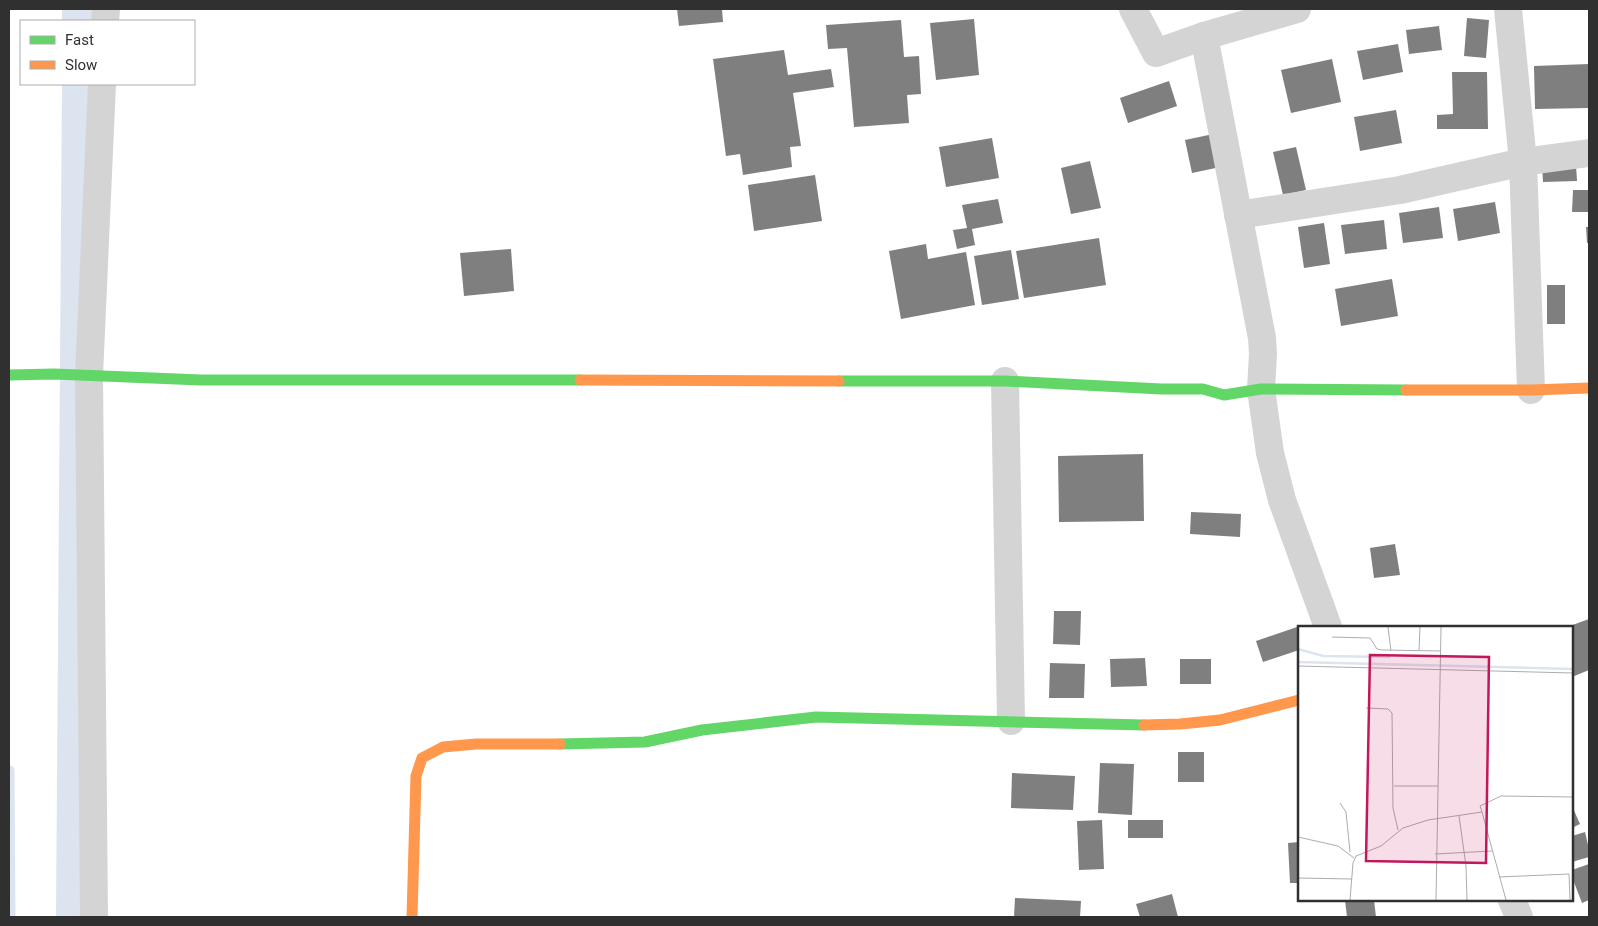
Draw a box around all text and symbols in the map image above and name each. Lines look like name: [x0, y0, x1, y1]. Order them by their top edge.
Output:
legend: [20, 20, 195, 85]
text: Fast: [65, 31, 94, 49]
text: Slow: [65, 56, 97, 74]
inset map: [1298, 626, 1573, 901]

